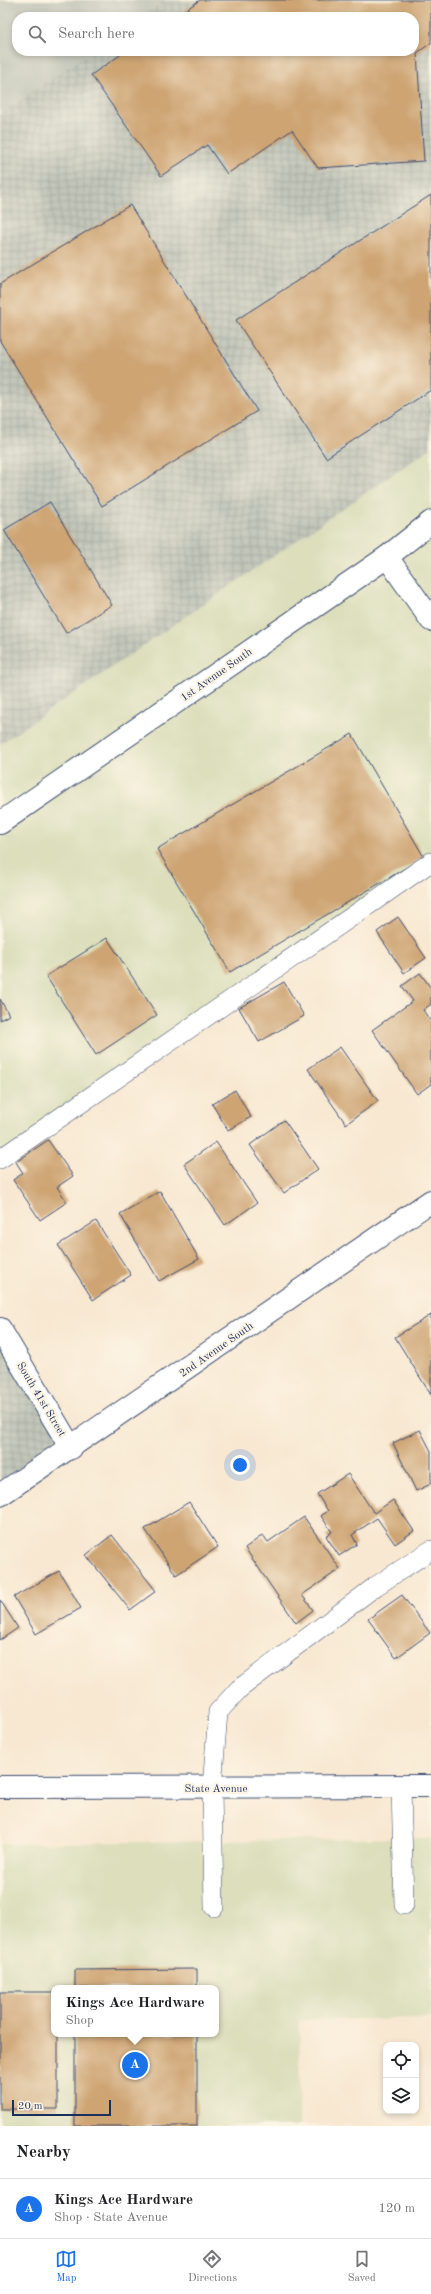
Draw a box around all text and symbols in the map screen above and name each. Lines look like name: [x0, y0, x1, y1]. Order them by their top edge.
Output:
search box: [12, 12, 419, 56]
icon: search: [26, 23, 48, 45]
text: Search here: [58, 27, 135, 42]
street label: 1st Avenue South: [179, 647, 254, 704]
street label: 2nd Avenue South: [178, 1321, 256, 1380]
street label: South 41st Street: [14, 1361, 67, 1439]
your location: [230, 1455, 250, 1475]
street label: State Avenue: [184, 1784, 248, 1795]
popup: [51, 1985, 219, 2037]
text: Kings Ace Hardware: [65, 1996, 205, 2011]
text: Shop: [65, 2014, 94, 2027]
map controls: [383, 2042, 419, 2114]
button: locate: [383, 2042, 419, 2078]
pin: A: [122, 2050, 148, 2080]
button: layers: [383, 2078, 419, 2114]
scale bar: [12, 2098, 111, 2117]
text: 20 m: [18, 2101, 43, 2112]
text: Nearby: [16, 2144, 71, 2161]
text: Kings Ace Hardware: [54, 2193, 193, 2208]
text: A: [24, 2202, 34, 2215]
text: 120 m: [378, 2202, 415, 2215]
text: Shop · State Avenue: [54, 2211, 168, 2224]
tab: Map: [55, 2248, 77, 2286]
tab: Directions: [188, 2248, 237, 2286]
tab: Saved: [348, 2248, 376, 2286]

